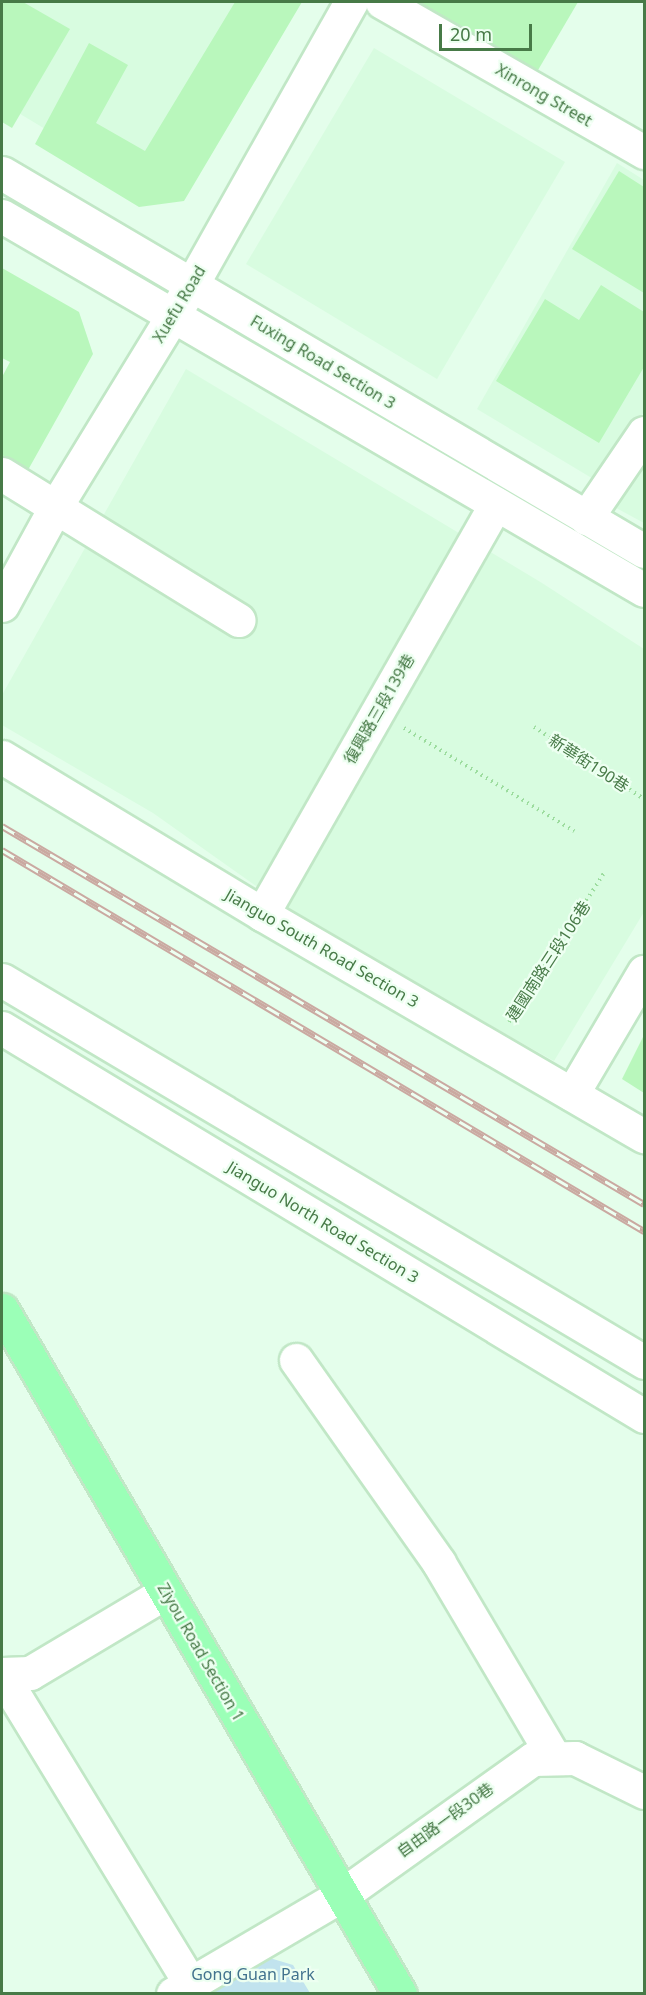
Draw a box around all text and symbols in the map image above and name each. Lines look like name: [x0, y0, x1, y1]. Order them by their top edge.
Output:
scale bar: [442, 12, 535, 50]
text: 20 m: [450, 22, 492, 46]
street label: Xinrong Street: [492, 60, 596, 130]
street label: Xuefu Road: [149, 262, 209, 346]
street label: Fuxing Road Section 3: [247, 311, 399, 413]
street label: 復興路三段139巷: [340, 651, 418, 767]
street label: 新華街190巷: [545, 730, 633, 796]
street label: Jianguo South Road Section 3: [222, 885, 422, 1011]
street label: 建國南路三段106巷: [502, 897, 594, 1025]
street label: Jianguo North Road Section 3: [224, 1157, 422, 1287]
street label: Ziyou Road Section 1: [154, 1580, 248, 1724]
street label: 自由路一段30巷: [393, 1779, 497, 1861]
park label: Gong Guan Park: [191, 1964, 315, 1984]

